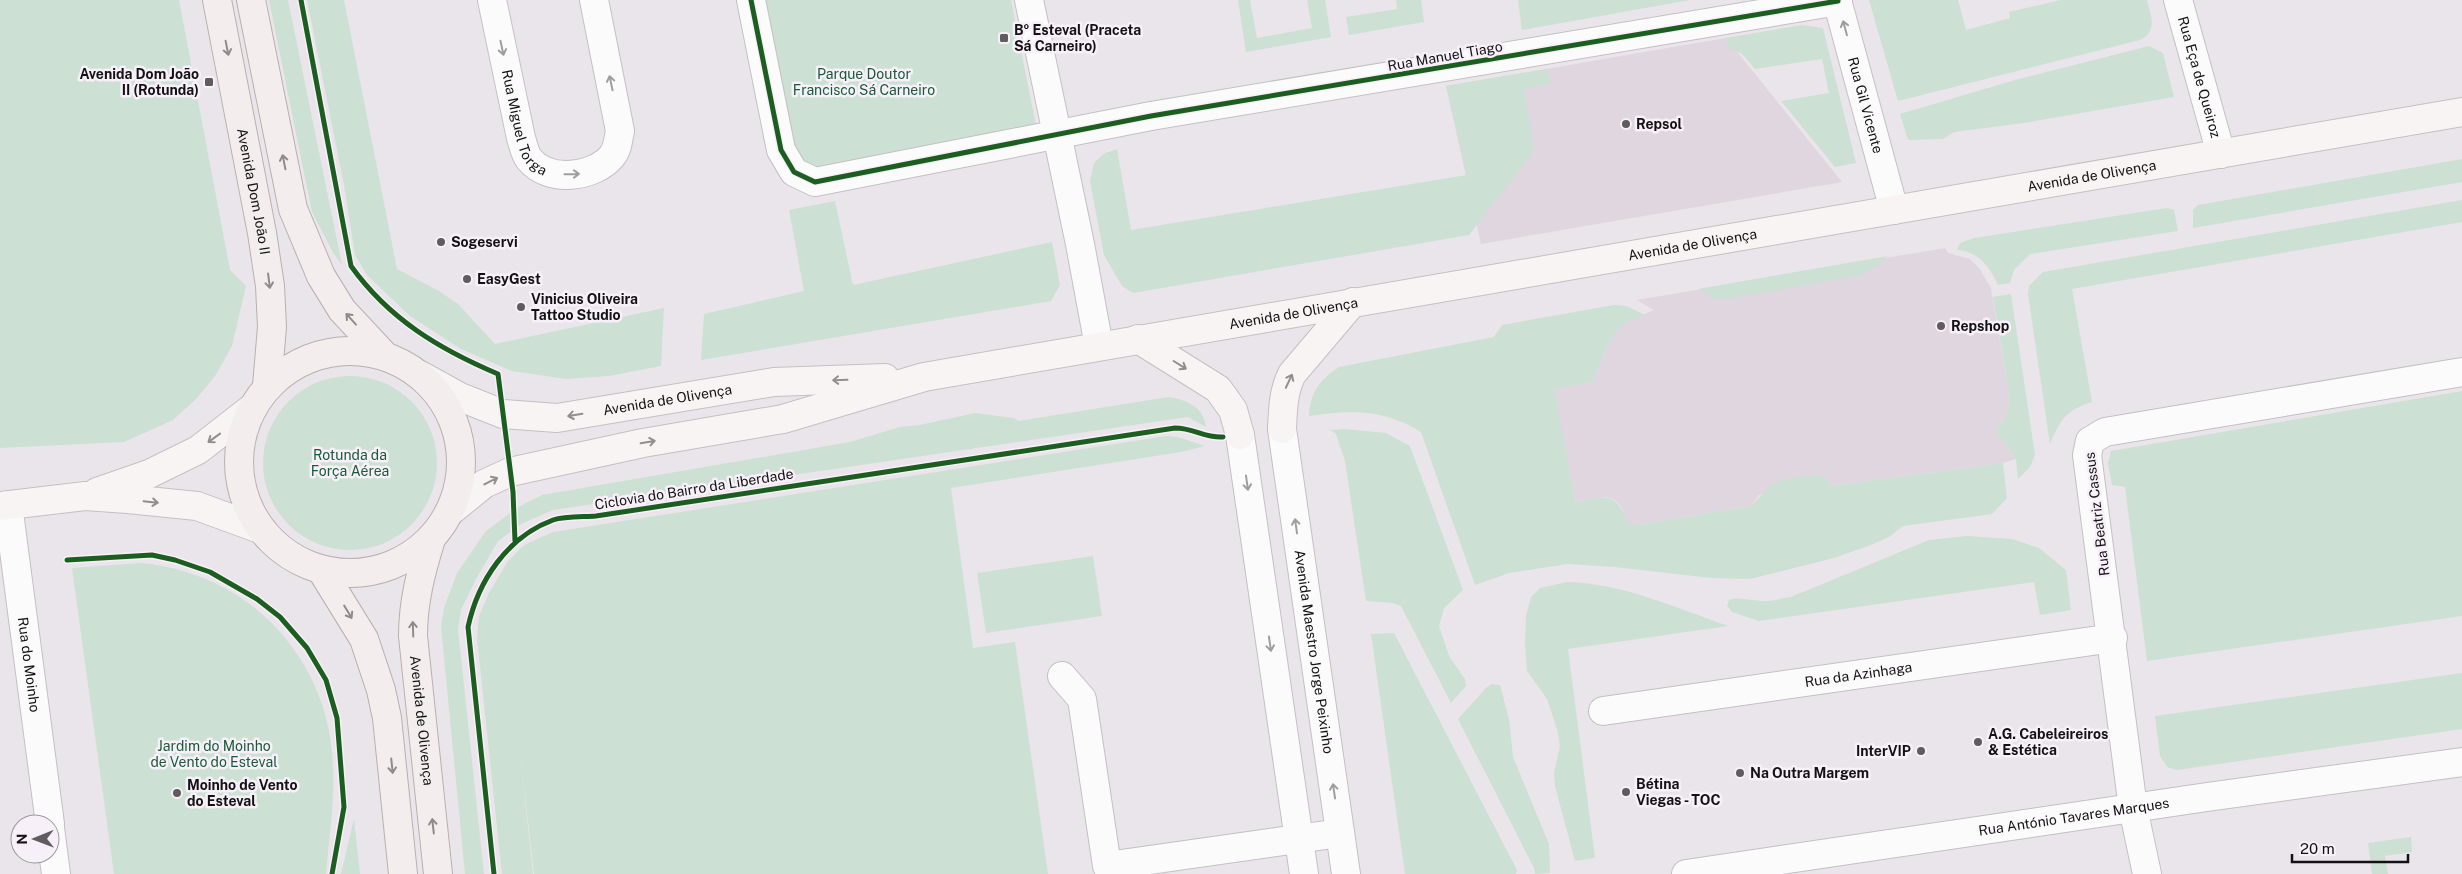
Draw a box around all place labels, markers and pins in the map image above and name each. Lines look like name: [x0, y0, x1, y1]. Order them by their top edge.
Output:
place label: Bº Esteval (Praceta Sá Carneiro): [1014, 22, 1141, 54]
marker: Bº Esteval (Praceta Sá Carneiro): [998, 32, 1010, 44]
place label: Avenida Dom João II (Rotunda): [80, 66, 199, 98]
marker: Avenida Dom João II (Rotunda): [203, 76, 215, 88]
place label: Repsol: [1636, 116, 1682, 132]
marker: Repsol: [1620, 118, 1632, 130]
place label: Sogeservi: [451, 234, 518, 250]
marker: Sogeservi: [435, 236, 447, 248]
place label: EasyGest: [477, 271, 541, 287]
marker: EasyGest: [461, 273, 473, 285]
place label: Vinicius Oliveira Tattoo Studio: [531, 291, 638, 323]
marker: Vinicius Oliveira Tattoo Studio: [515, 301, 527, 313]
place label: Repshop: [1951, 318, 2009, 334]
marker: Repshop: [1935, 320, 1947, 332]
place label: A.G. Cabeleireiros & Estética: [1988, 726, 2108, 758]
marker: A.G. Cabeleireiros & Estética: [1972, 736, 1984, 748]
place label: InterVIP: [1856, 743, 1911, 759]
marker: InterVIP: [1915, 745, 1927, 757]
place label: Na Outra Margem: [1750, 765, 1869, 781]
marker: Na Outra Margem: [1734, 767, 1746, 779]
place label: Bétina Viegas - TOC: [1636, 776, 1720, 808]
place label: Moinho de Vento do Esteval: [187, 777, 298, 809]
marker: Bétina Viegas - TOC: [1620, 786, 1632, 798]
marker: Moinho de Vento do Esteval: [171, 787, 183, 799]

